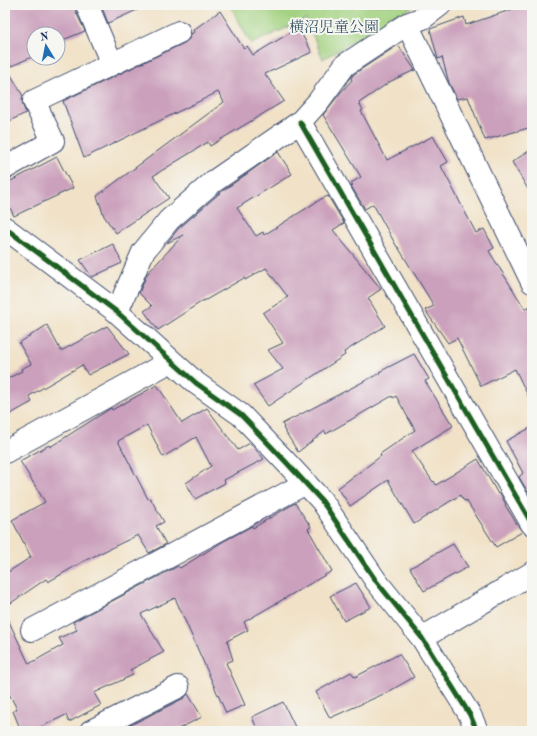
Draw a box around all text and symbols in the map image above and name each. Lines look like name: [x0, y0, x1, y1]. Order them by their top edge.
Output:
park label: 横沼児童公園: [289, 19, 379, 36]
north arrow: [26, 26, 66, 66]
text: N: [39, 31, 50, 44]

